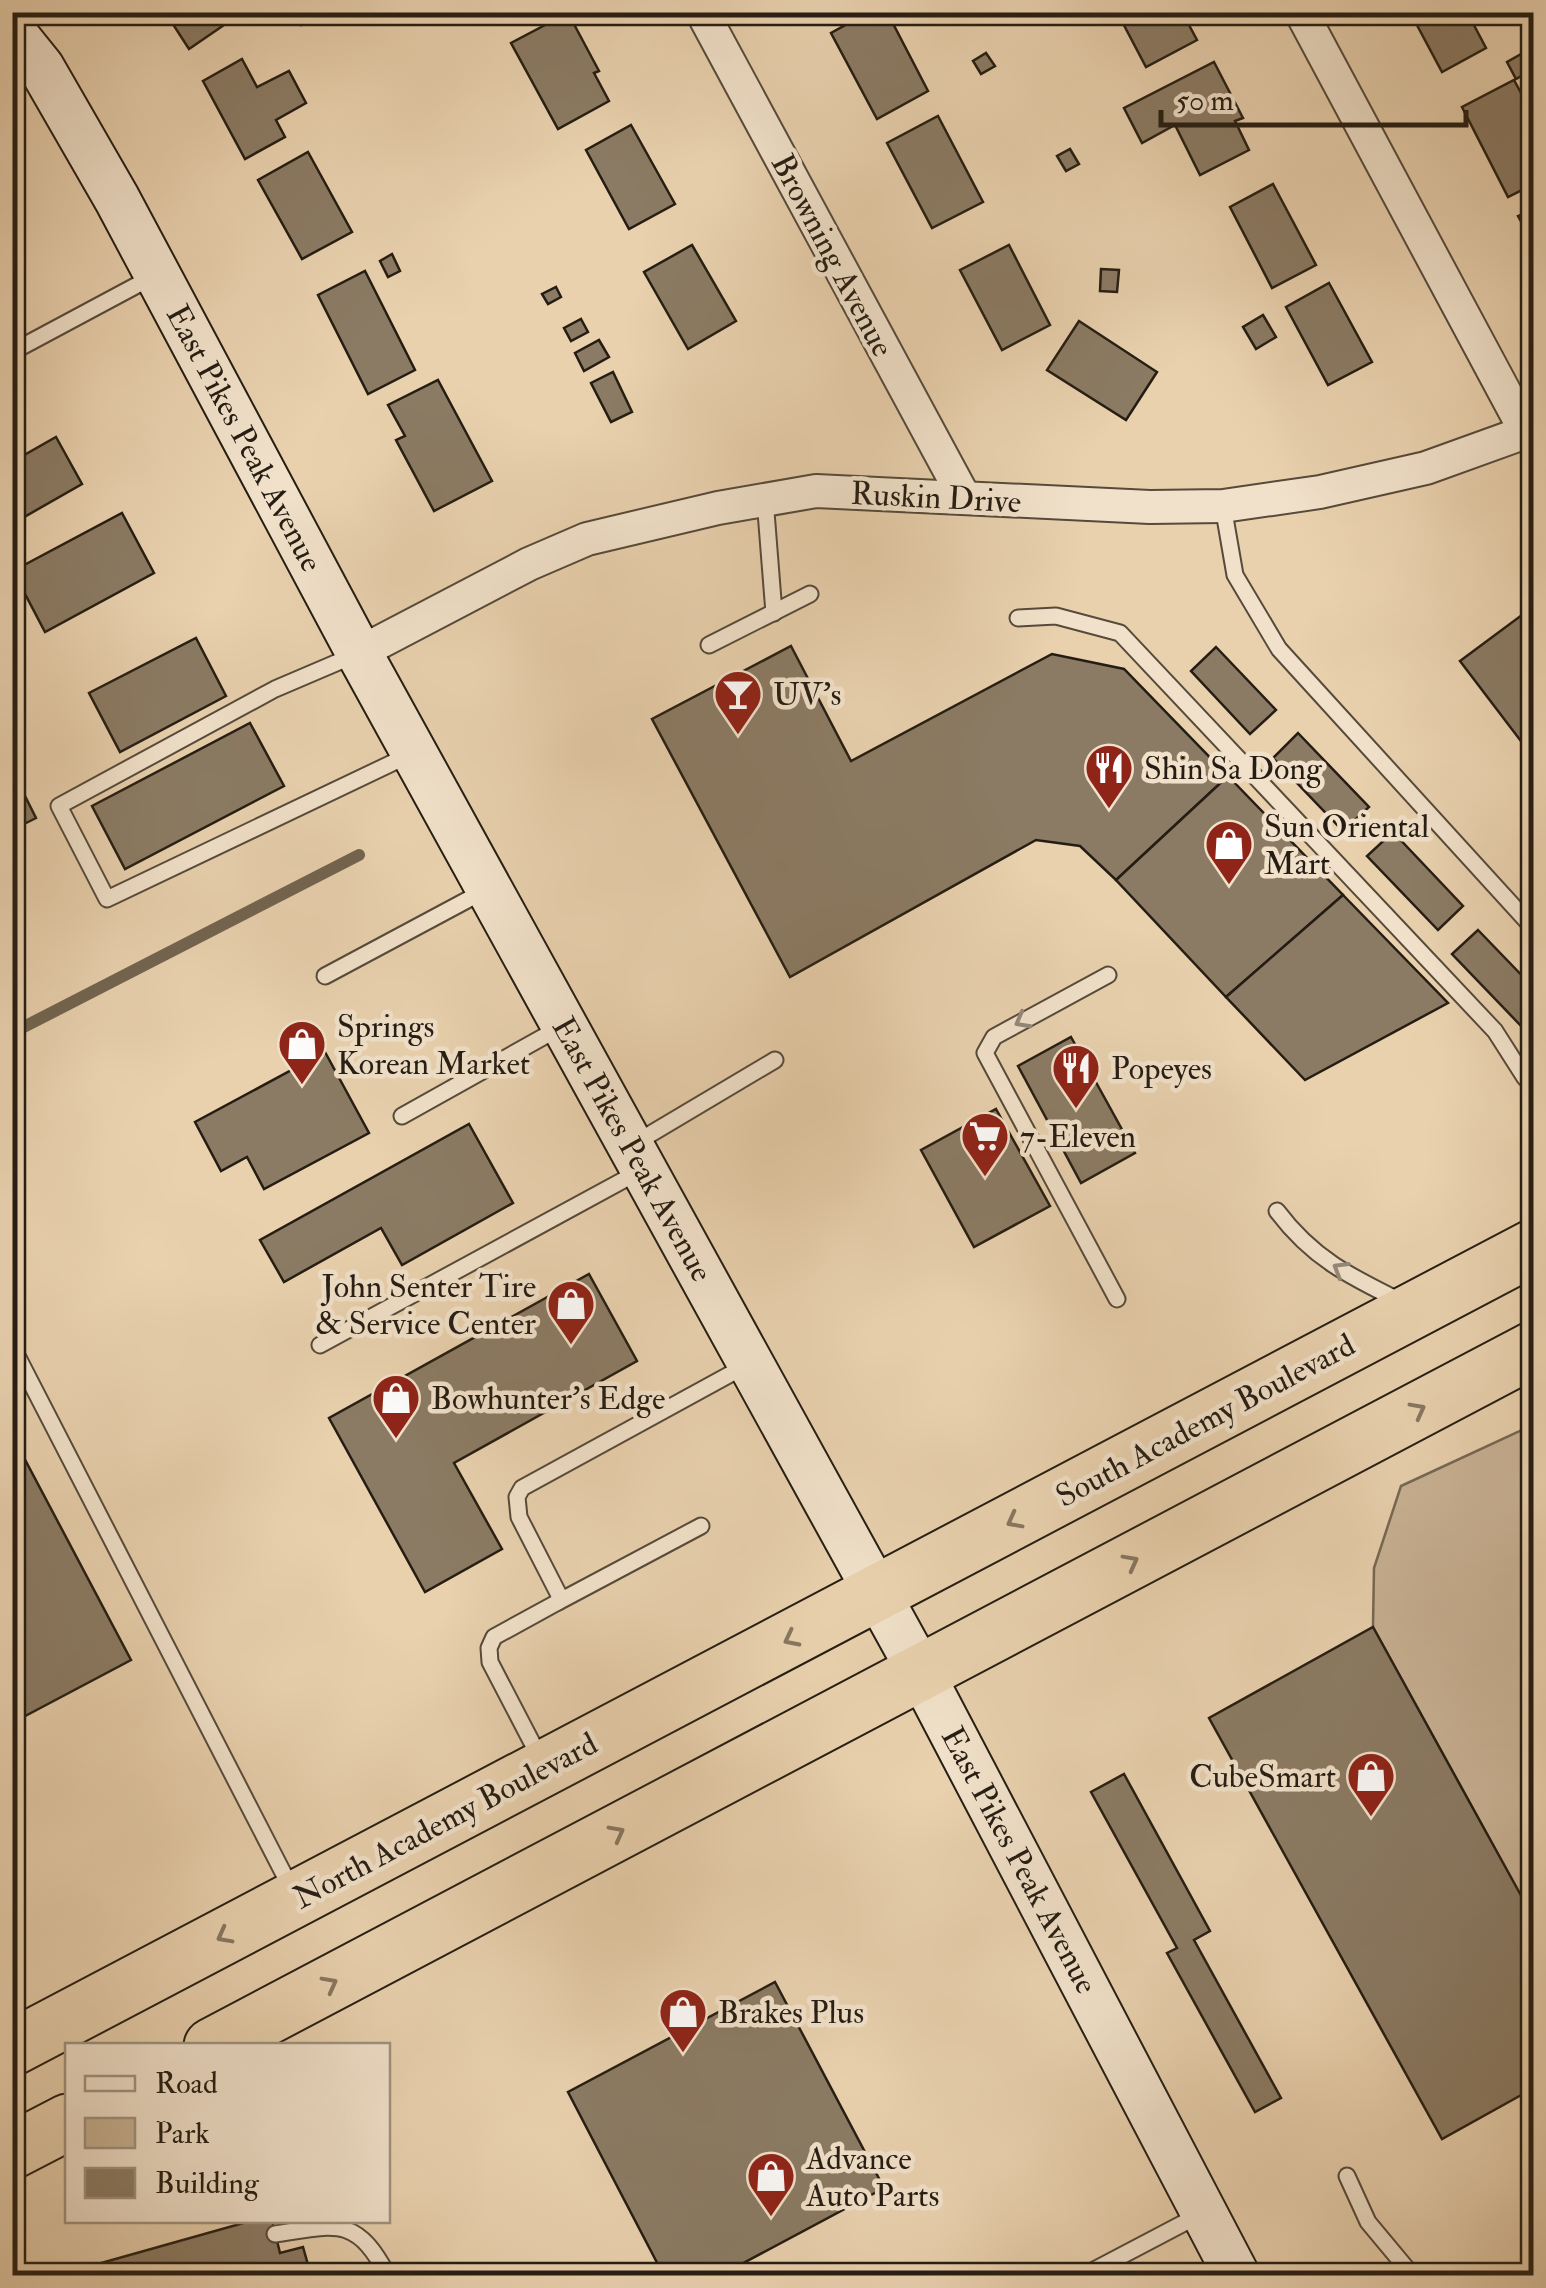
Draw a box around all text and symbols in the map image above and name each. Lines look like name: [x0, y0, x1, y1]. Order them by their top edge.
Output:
scale bar: [1161, 65, 1466, 127]
text: 50 m: [1176, 82, 1234, 119]
street label: Browning Avenue: [762, 147, 902, 364]
street label: East Pikes Peak Avenue: [157, 298, 331, 579]
street label: Ruskin Drive: [850, 474, 1022, 522]
bar icon: UV's: [712, 668, 764, 736]
place label: UV's: [773, 675, 841, 715]
restaurant icon: Shin Sa Dong: [1083, 742, 1135, 810]
place label: Shin Sa Dong: [1144, 749, 1323, 789]
place label: Sun Oriental Mart: [1264, 807, 1429, 884]
shop icon: Sun Oriental Mart: [1203, 818, 1255, 886]
place label: Springs Korean Market: [337, 1007, 530, 1084]
one-way arrow: [1015, 1009, 1033, 1029]
street label: East Pikes Peak Avenue: [543, 1010, 721, 1289]
shop icon: Springs Korean Market: [276, 1018, 328, 1086]
restaurant icon: Popeyes: [1050, 1042, 1102, 1110]
place label: Popeyes: [1111, 1049, 1212, 1089]
supermarket icon: 7-Eleven: [959, 1110, 1011, 1178]
place label: 7-Eleven: [1020, 1117, 1136, 1157]
one-way arrow: [1332, 1262, 1350, 1281]
place label: John Senter Tire & Service Center: [315, 1267, 536, 1344]
shop icon: John Senter Tire & Service Center: [545, 1278, 597, 1346]
street label: South Academy Boulevard: [1049, 1325, 1362, 1517]
shop icon: Bowhunter's Edge: [370, 1372, 422, 1440]
place label: Bowhunter's Edge: [431, 1379, 665, 1419]
one-way arrow: [1408, 1403, 1426, 1422]
one-way arrow: [1006, 1509, 1025, 1528]
one-way arrow: [1121, 1555, 1139, 1574]
one-way arrow: [783, 1627, 801, 1646]
street label: East Pikes Peak Avenue: [932, 1720, 1106, 2001]
street label: North Academy Boulevard: [287, 1724, 604, 1918]
shop icon: CubeSmart: [1345, 1750, 1397, 1818]
place label: CubeSmart: [1189, 1757, 1336, 1797]
one-way arrow: [607, 1826, 625, 1845]
one-way arrow: [217, 1924, 235, 1943]
one-way arrow: [319, 1977, 337, 1996]
shop icon: Brakes Plus: [657, 1986, 709, 2054]
place label: Brakes Plus: [718, 1993, 864, 2033]
legend: [65, 2043, 390, 2223]
text: Road: [155, 2065, 218, 2102]
text: Park: [155, 2115, 210, 2152]
place label: Advance Auto Parts: [805, 2139, 939, 2216]
shop icon: Advance Auto Parts: [745, 2150, 797, 2218]
text: Building: [155, 2165, 260, 2202]

